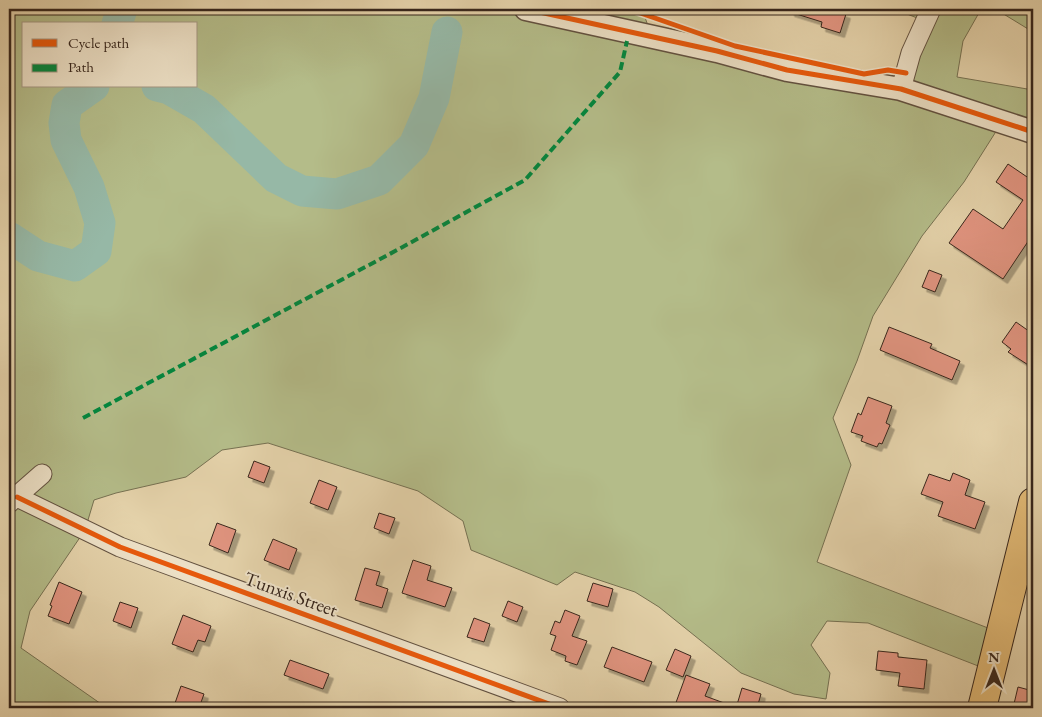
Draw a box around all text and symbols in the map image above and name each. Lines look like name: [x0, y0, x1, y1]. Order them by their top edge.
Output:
legend: [22, 22, 198, 88]
text: Cycle path: [68, 33, 130, 52]
text: Path: [68, 57, 94, 76]
street label: Tunxis Street: [241, 566, 341, 622]
north arrow: [970, 644, 1020, 694]
text: N: [988, 648, 1000, 666]

